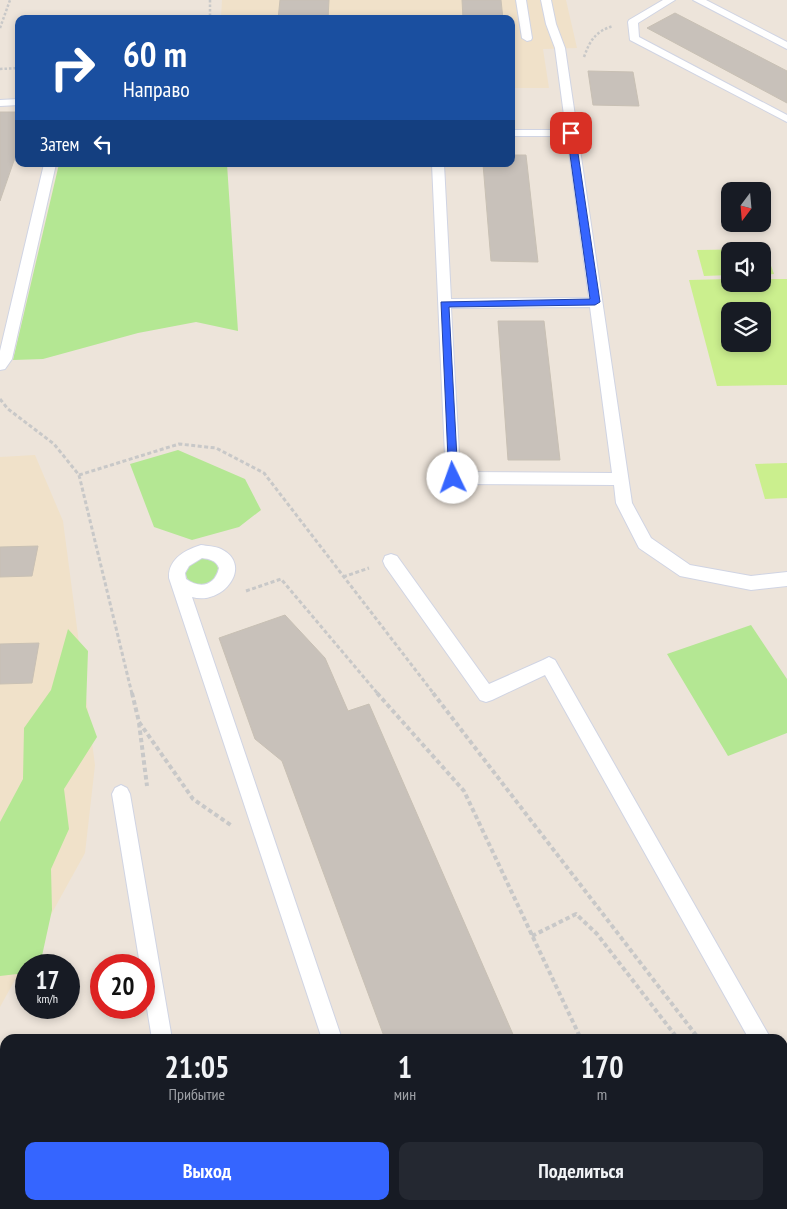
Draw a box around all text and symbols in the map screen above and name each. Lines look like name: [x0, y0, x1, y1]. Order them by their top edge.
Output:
text: 60 m: [123, 31, 187, 77]
icon: right: [40, 35, 105, 100]
text: Направо: [123, 75, 190, 103]
pin: [550, 112, 592, 154]
icon: arrive: [557, 119, 585, 147]
icon: left: [89, 130, 117, 158]
text: Затем: [40, 132, 79, 156]
north arrow: [721, 182, 771, 232]
map controls: [721, 182, 771, 352]
button: sound: [721, 242, 771, 292]
button: layers: [721, 302, 771, 352]
position arrow: [426, 451, 478, 503]
speed limit sign: 20: [90, 954, 155, 1019]
text: 17: [36, 964, 59, 996]
text: km/h: [37, 991, 58, 1006]
text: 21:05: [164, 1047, 229, 1086]
text: 1: [398, 1047, 412, 1086]
text: 170: [581, 1047, 624, 1086]
text: Прибытие: [169, 1084, 225, 1104]
text: мин: [394, 1084, 416, 1104]
text: m: [597, 1084, 607, 1104]
button: Выход: [25, 1142, 389, 1200]
button: Поделиться: [399, 1142, 763, 1200]

